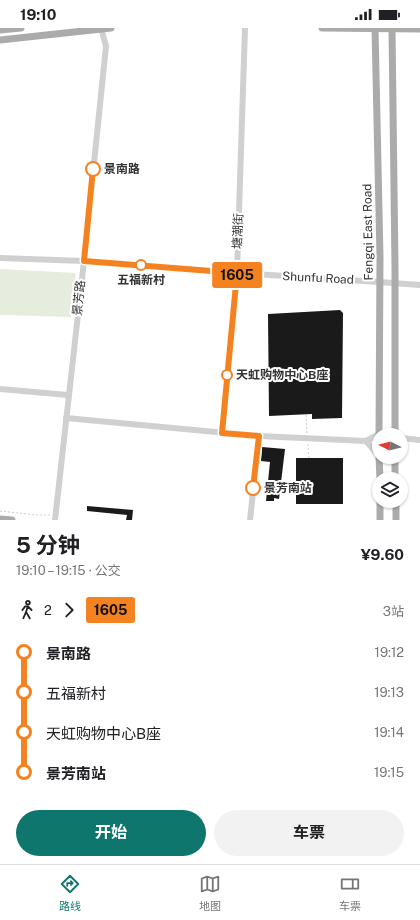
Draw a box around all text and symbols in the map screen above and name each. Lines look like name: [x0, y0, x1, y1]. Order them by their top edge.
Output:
text: 19:10: [20, 6, 56, 23]
marker: 景南路: [85, 161, 101, 177]
place label: 景南路: [104, 162, 140, 176]
street label: Fengqi East Road: [360, 183, 376, 281]
street label: 塘潮街: [230, 213, 246, 249]
marker: 五福新村: [135, 259, 147, 271]
line badge: 1605: [209, 262, 265, 288]
text: 1605: [220, 267, 254, 283]
street label: Shunfu Road: [282, 269, 354, 287]
place label: 五福新村: [117, 273, 165, 287]
street label: 景芳路: [70, 279, 88, 317]
place label: 天虹购物中心B座: [236, 368, 328, 382]
marker: 天虹购物中心B座: [221, 369, 233, 381]
north arrow: [372, 428, 408, 464]
map controls: [372, 428, 408, 508]
button: layers: [372, 472, 408, 508]
marker: 景芳南站: [245, 480, 261, 496]
place label: 景芳南站: [264, 481, 312, 495]
text: 5 分钟: [16, 532, 80, 558]
text: ¥9.60: [361, 546, 404, 563]
text: 19:10 – 19:15 · 公交: [16, 563, 121, 578]
icon: walk: [16, 599, 38, 621]
icon: forward: [58, 599, 80, 621]
text: 1605: [94, 602, 127, 618]
text: 2: [44, 603, 52, 618]
text: 3站: [383, 604, 404, 619]
text: 景南路: [46, 645, 91, 662]
text: 19:12: [375, 645, 404, 660]
text: 五福新村: [46, 685, 106, 702]
text: 19:13: [374, 685, 404, 700]
text: 天虹购物中心B座: [46, 725, 161, 742]
text: 19:14: [374, 725, 404, 740]
text: 景芳南站: [46, 765, 106, 782]
text: 19:15: [374, 765, 404, 780]
button: 开始: [16, 810, 206, 856]
button: 车票: [214, 810, 404, 856]
tab: 路线: [59, 873, 81, 913]
tab: 地图: [199, 873, 221, 913]
tab: 车票: [339, 873, 361, 913]

